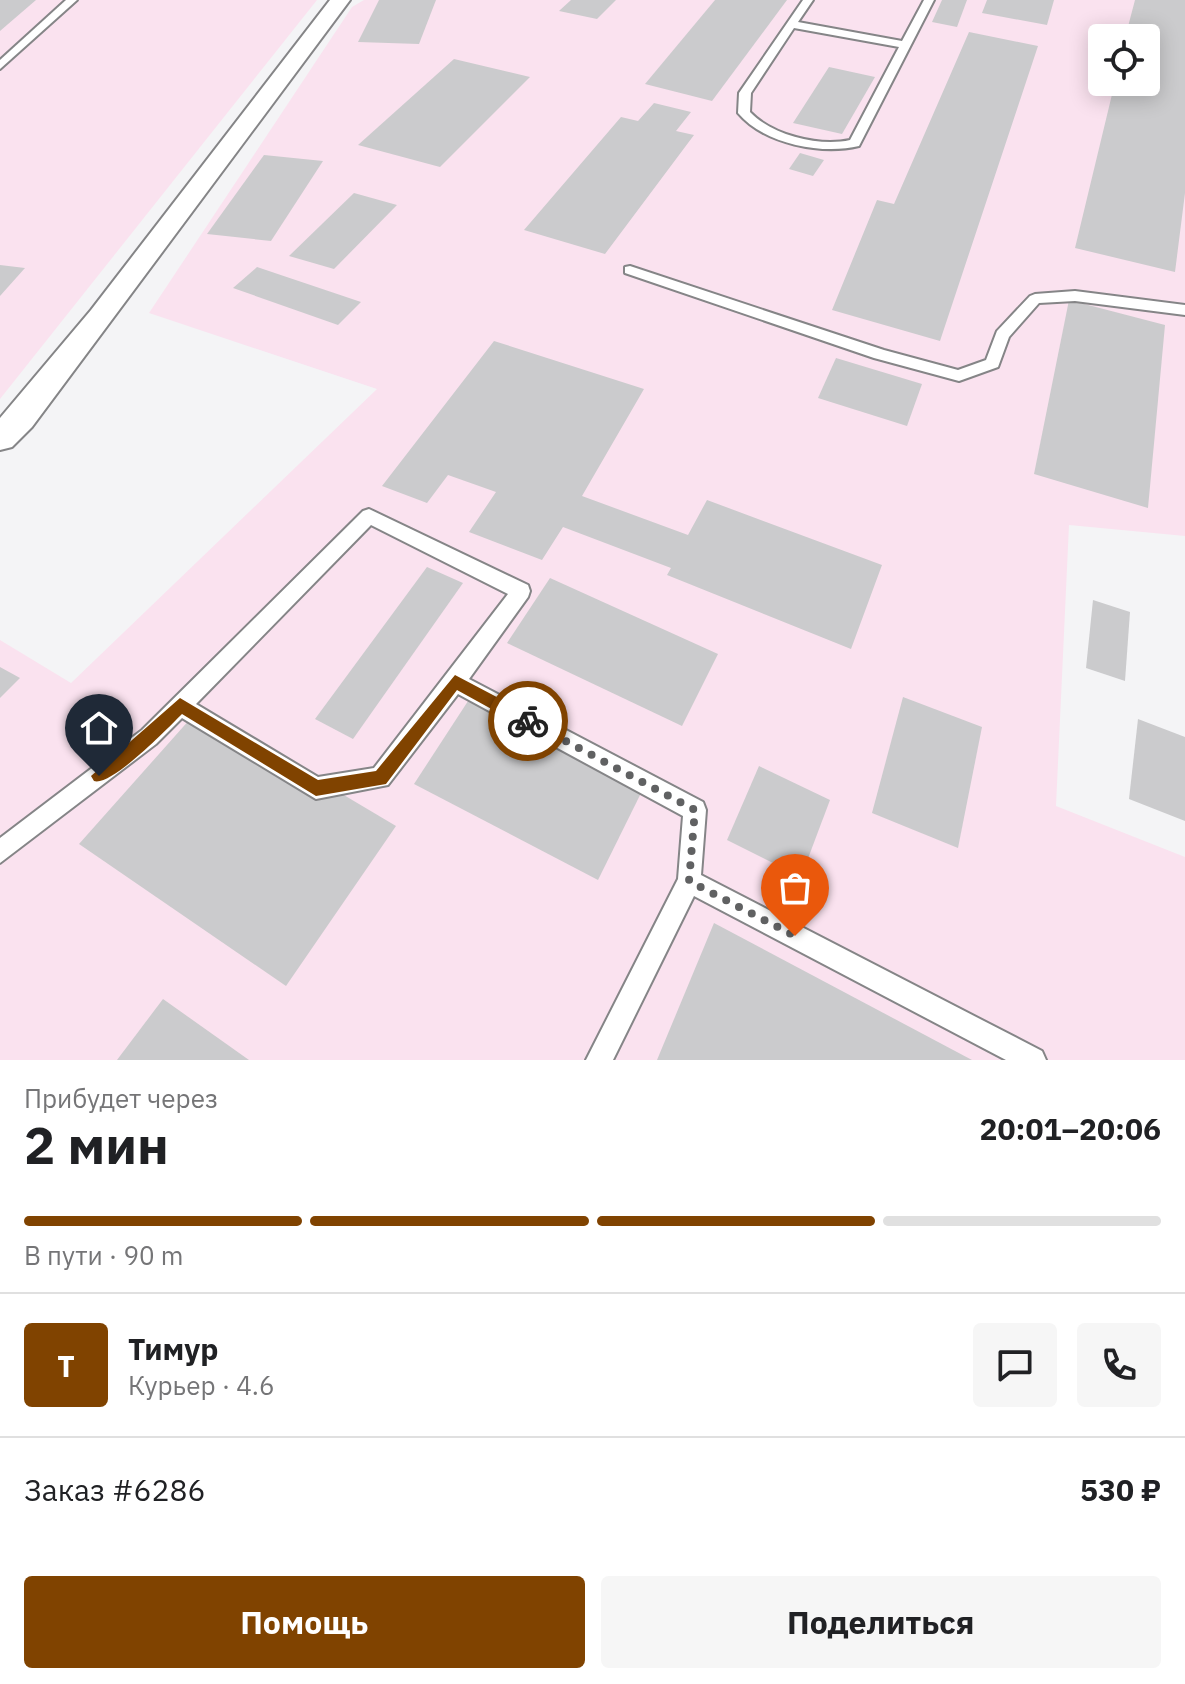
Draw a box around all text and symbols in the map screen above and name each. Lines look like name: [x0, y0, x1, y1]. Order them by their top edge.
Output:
map controls: [1088, 24, 1160, 96]
button: locate: [1088, 24, 1160, 96]
courier: [488, 681, 568, 761]
pin: [65, 694, 133, 776]
icon: bike: [506, 699, 550, 743]
icon: home: [77, 706, 121, 750]
pin: [761, 854, 829, 936]
icon: bag: [773, 866, 817, 910]
text: Прибудет через: [24, 1081, 218, 1115]
text: 20:01–20:06: [980, 1109, 1161, 1148]
text: 2 мин: [24, 1111, 169, 1178]
text: В пути · 90 m: [24, 1238, 184, 1272]
button: chat: [973, 1323, 1057, 1407]
button: phone: [1077, 1323, 1161, 1407]
text: Тимур: [128, 1329, 219, 1368]
text: Т: [57, 1346, 75, 1385]
text: Курьер · 4.6: [128, 1368, 275, 1402]
text: Заказ #6286: [24, 1470, 206, 1509]
text: 530 ₽: [1080, 1470, 1161, 1509]
button: Помощь: [24, 1576, 585, 1668]
button: Поделиться: [601, 1576, 1161, 1668]

